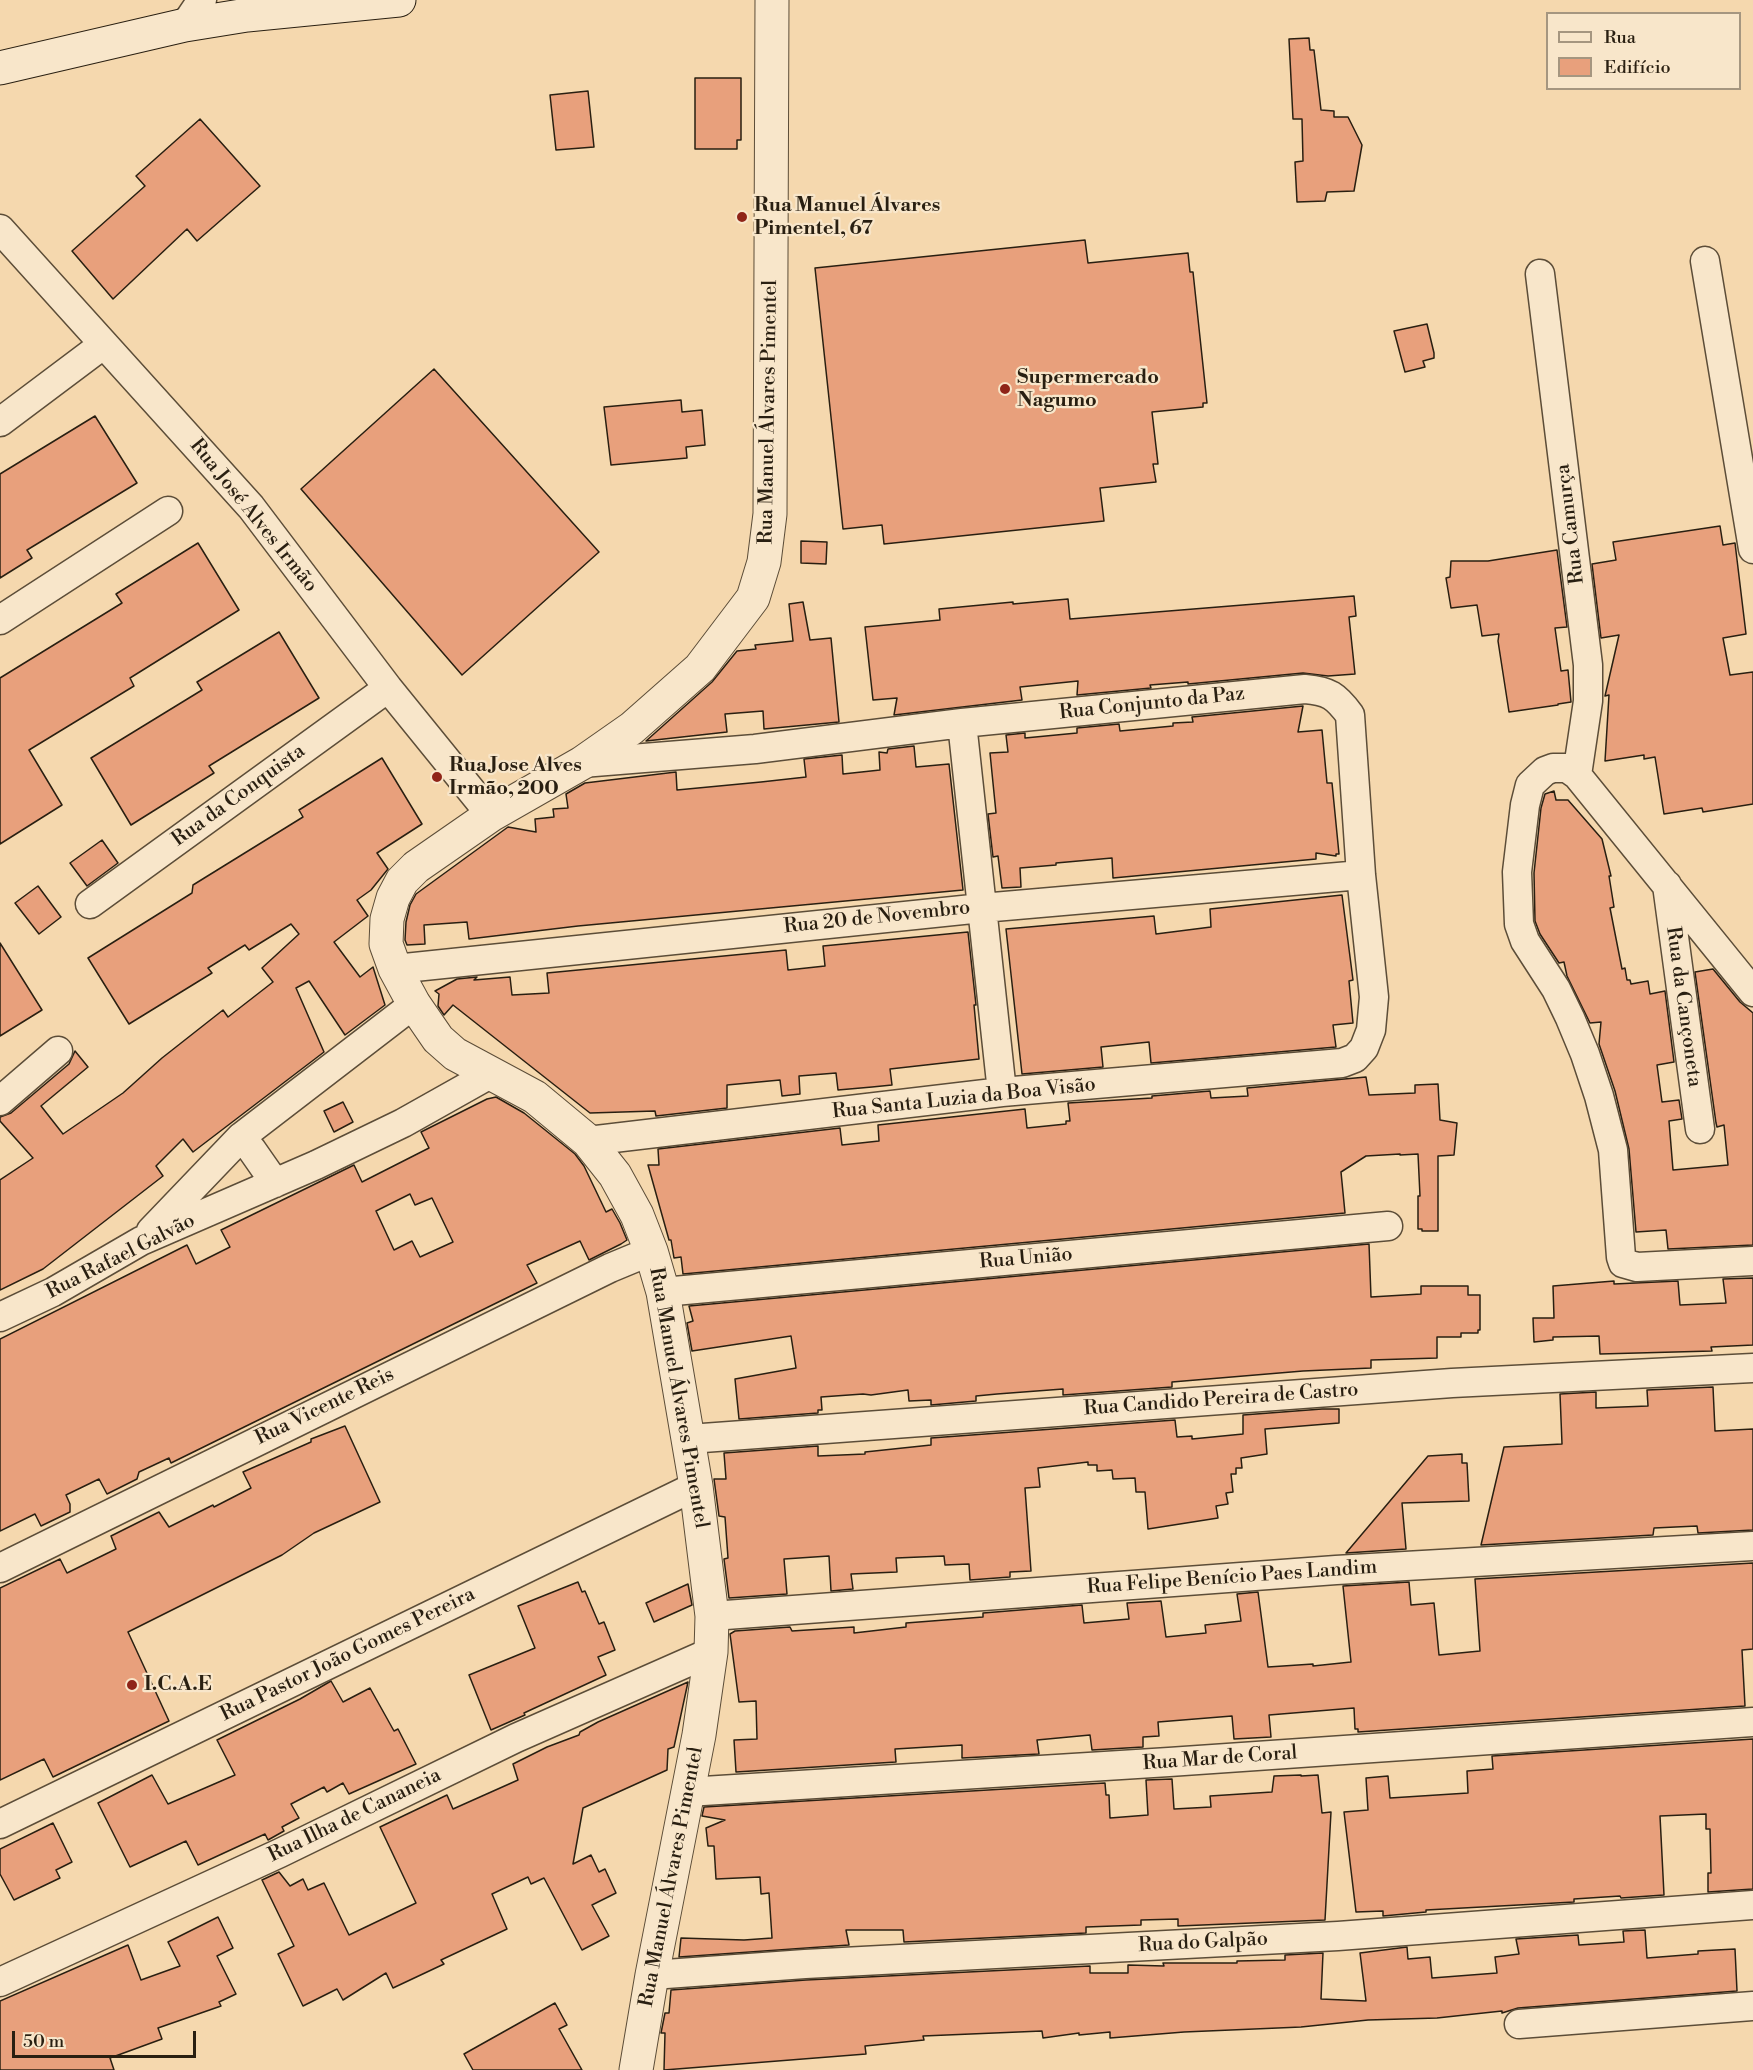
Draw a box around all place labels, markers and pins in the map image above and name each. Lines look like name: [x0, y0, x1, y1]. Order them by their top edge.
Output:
place label: Rua Manuel Álvares Pimentel, 67: [754, 194, 940, 241]
marker: Rua Manuel Álvares Pimentel, 67: [735, 210, 749, 224]
place label: Supermercado Nagumo: [1017, 366, 1159, 413]
marker: Supermercado Nagumo: [998, 382, 1012, 396]
place label: Rua Jose Alves Irmão, 200: [449, 754, 582, 801]
marker: Rua Jose Alves Irmão, 200: [430, 770, 444, 784]
place label: I.C.A.E: [144, 1673, 212, 1697]
marker: I.C.A.E: [125, 1678, 139, 1692]

